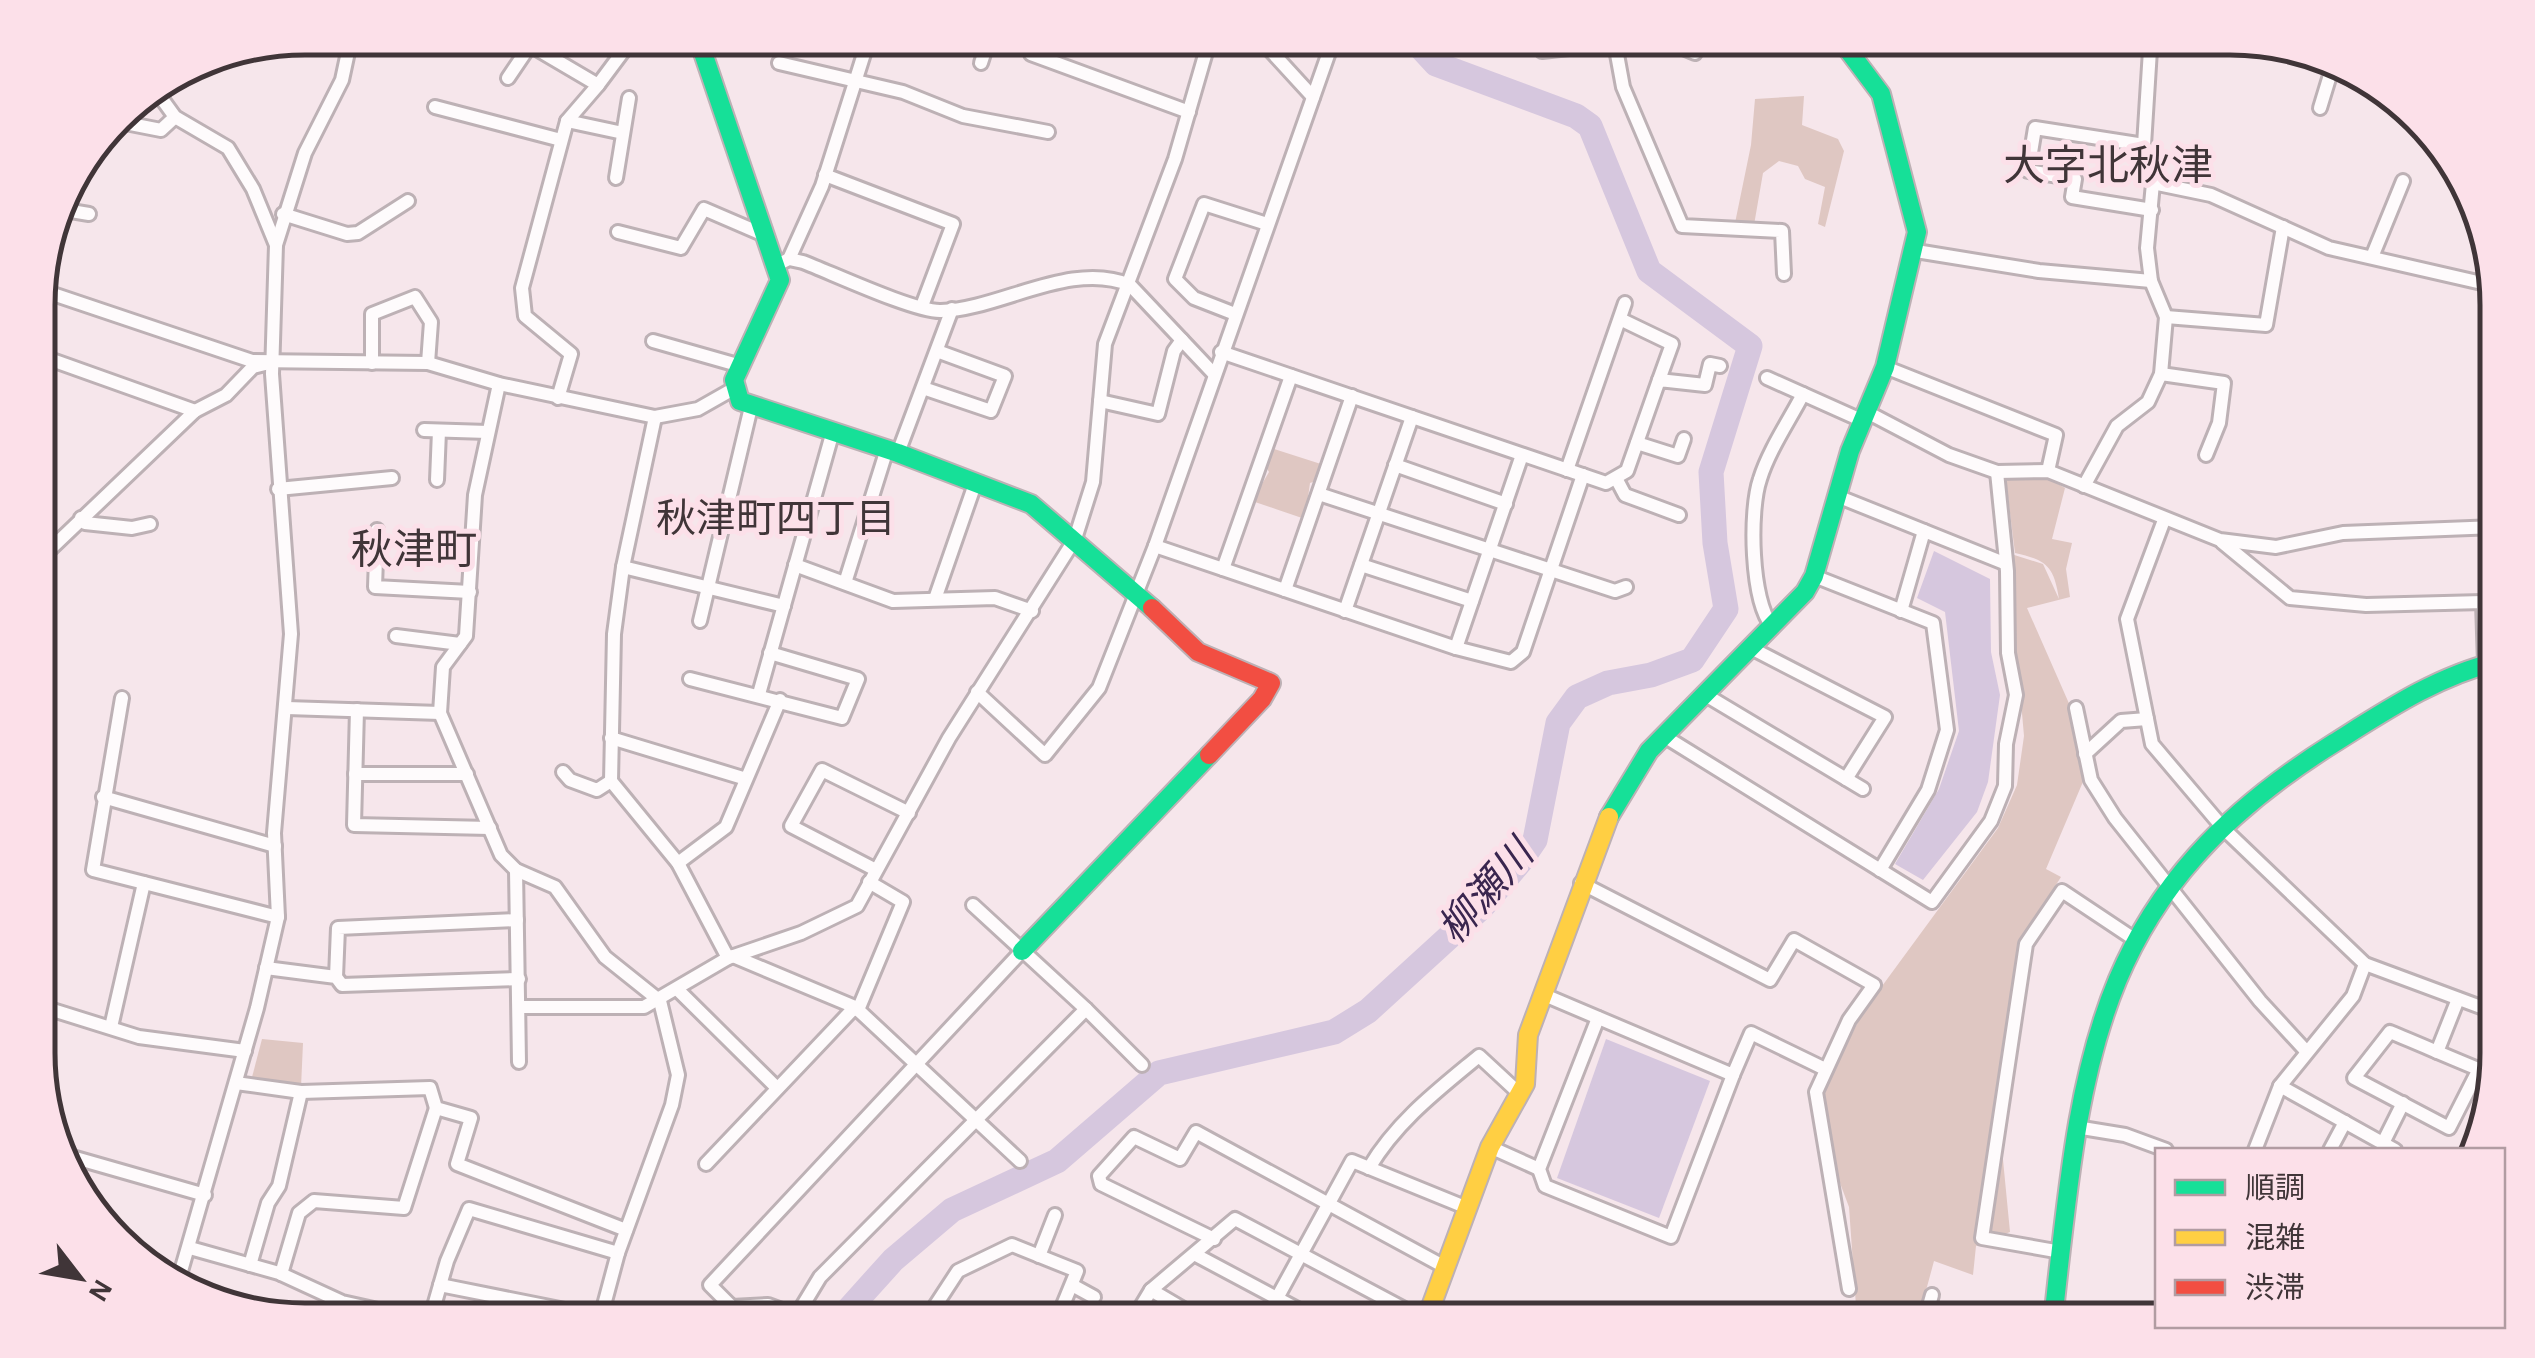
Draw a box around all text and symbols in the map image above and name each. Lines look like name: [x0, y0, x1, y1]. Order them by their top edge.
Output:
district label: 大字北秋津: [2003, 144, 2213, 188]
district label: 秋津町四丁目: [656, 498, 896, 540]
district label: 秋津町: [351, 528, 477, 572]
water label: 柳瀬川: [1431, 830, 1544, 951]
legend: [2155, 1148, 2505, 1328]
text: 順調: [2245, 1173, 2305, 1204]
text: 混雑: [2245, 1222, 2305, 1254]
north arrow: [30, 1228, 130, 1328]
text: 渋滞: [2245, 1272, 2305, 1304]
text: N: [83, 1274, 117, 1305]

